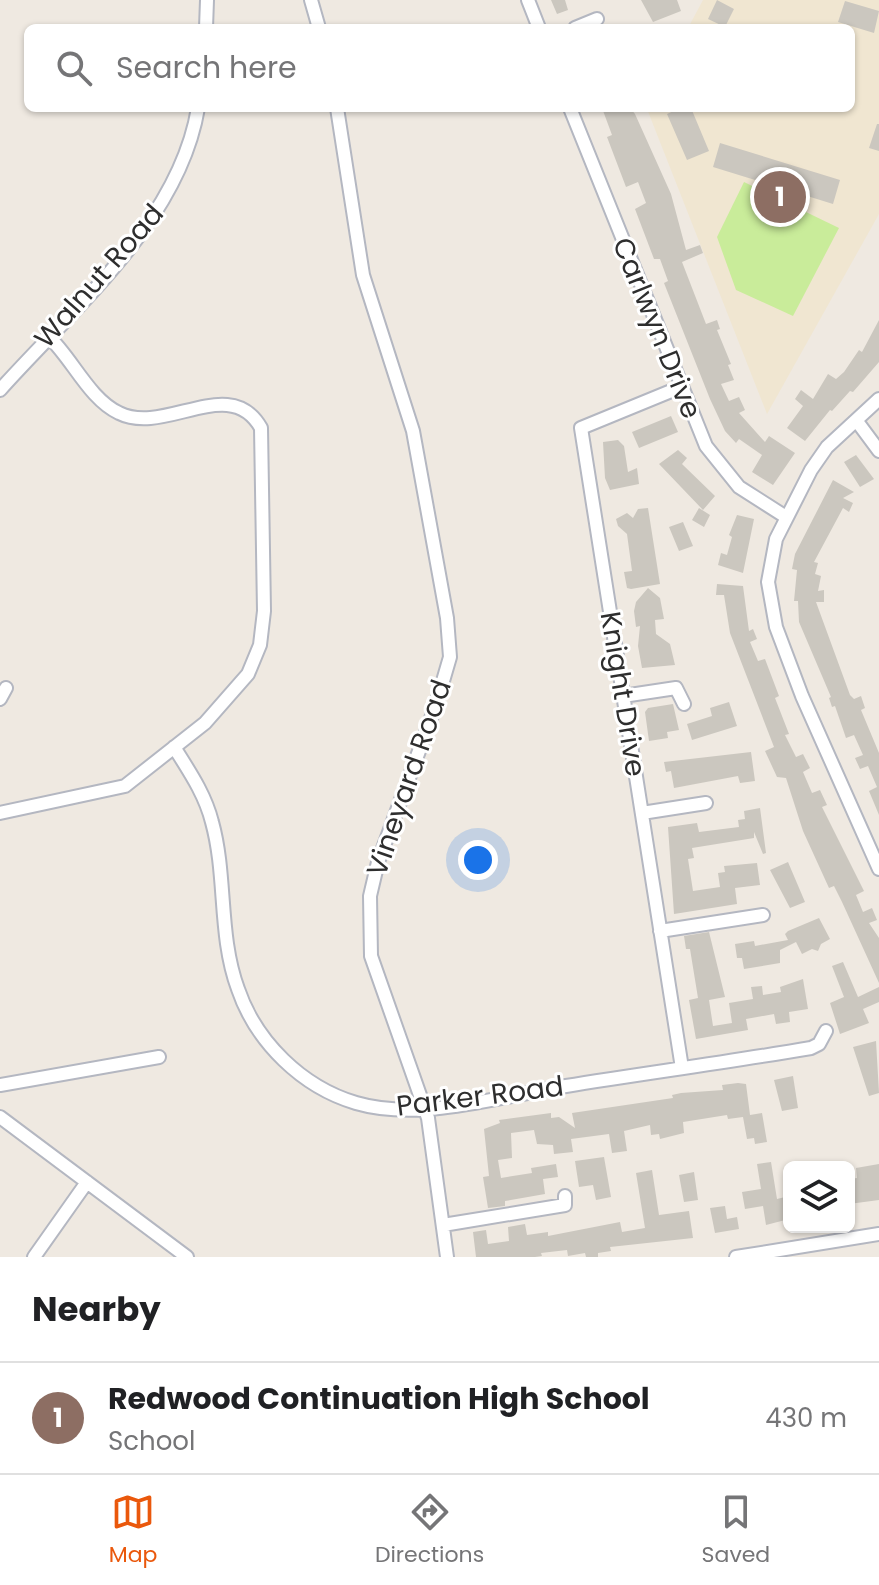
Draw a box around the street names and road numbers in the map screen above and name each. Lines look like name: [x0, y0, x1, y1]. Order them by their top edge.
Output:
street label: Walnut Road: [25, 195, 173, 357]
street label: Carlwyn Drive: [603, 232, 711, 424]
street label: Knight Drive: [591, 609, 655, 779]
street label: Vineyard Road: [357, 675, 461, 881]
street label: Parker Road: [394, 1066, 566, 1126]

